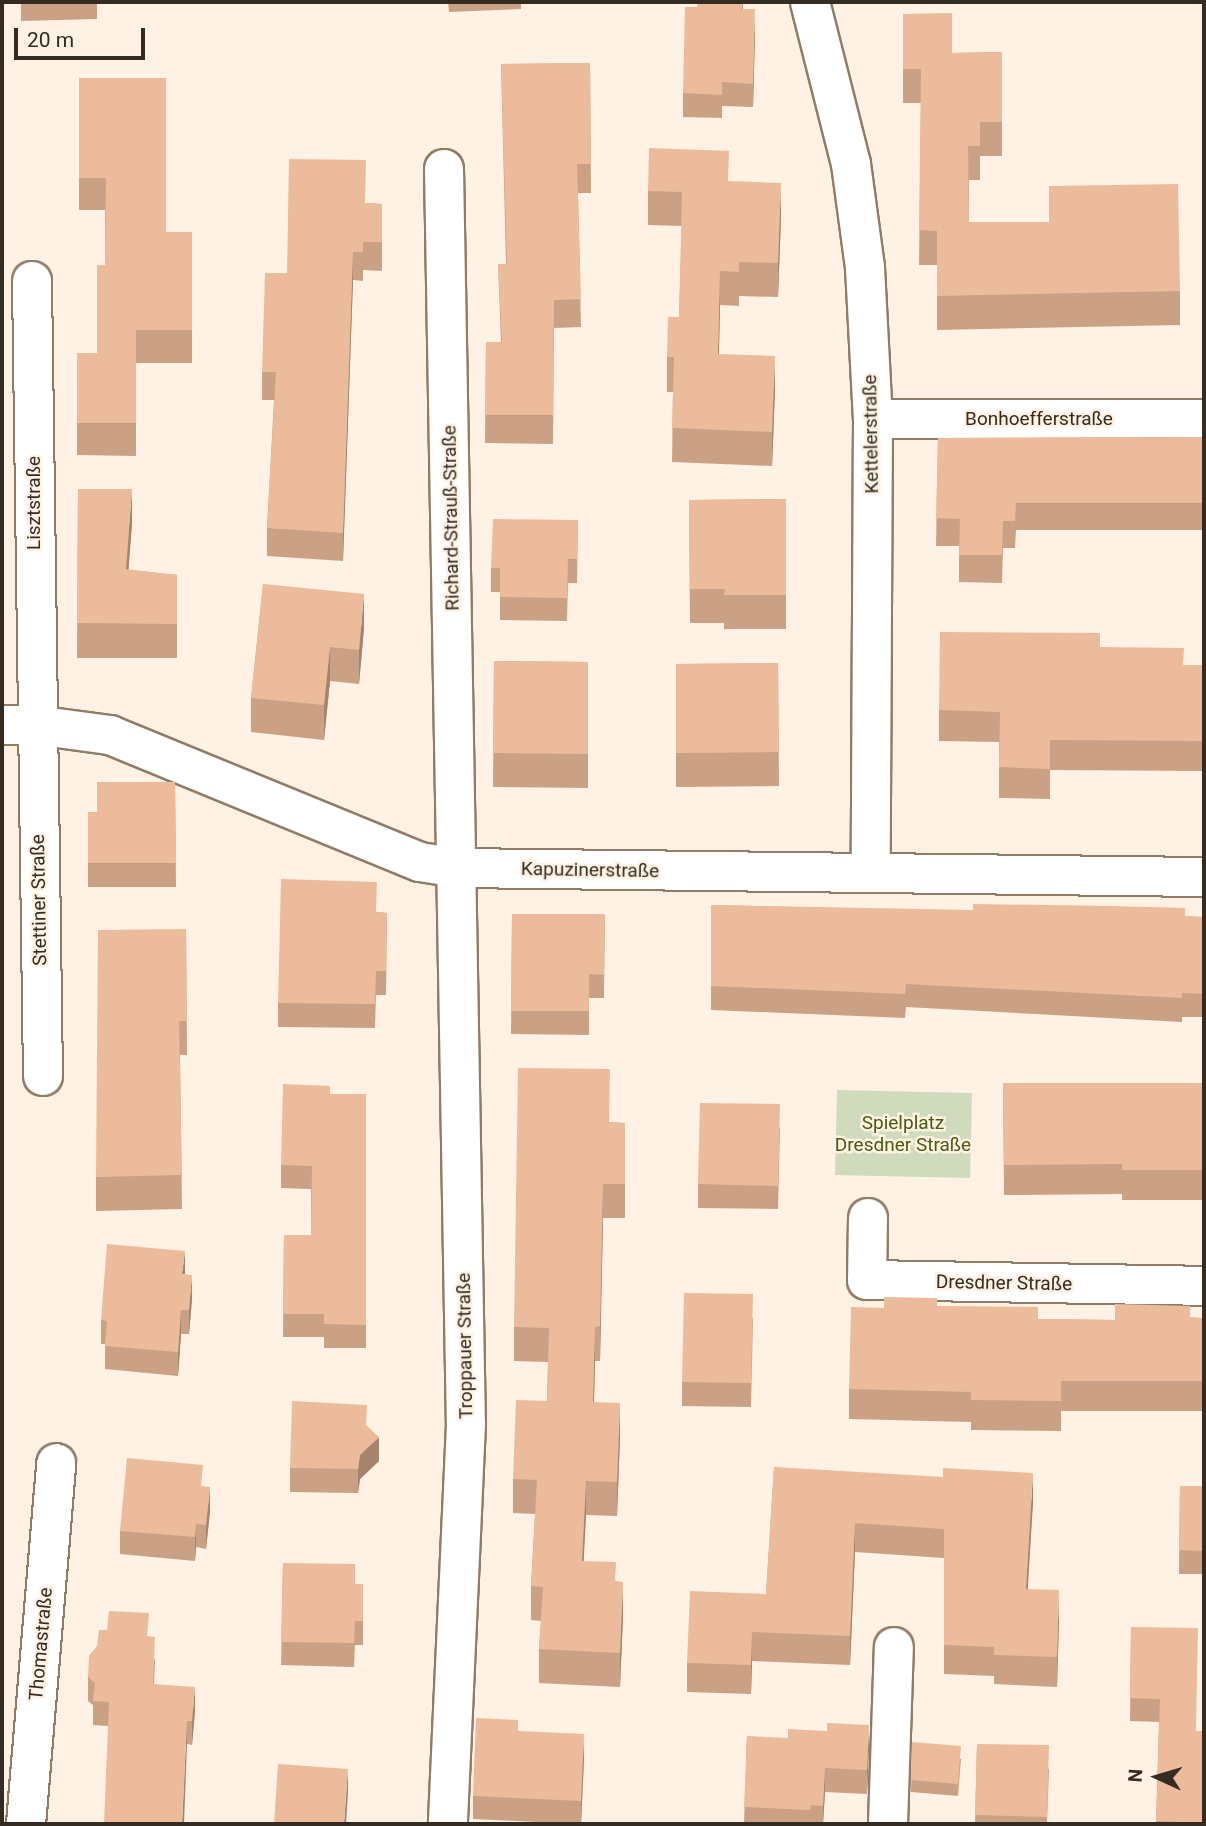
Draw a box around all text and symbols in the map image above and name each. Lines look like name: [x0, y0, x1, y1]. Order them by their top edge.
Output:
scale bar: [18, 14, 149, 58]
text: 20 m: [27, 28, 74, 52]
street label: Kettelerstraße: [859, 374, 883, 494]
street label: Bonhoefferstraße: [965, 408, 1113, 430]
street label: Richard-Strauß-Straße: [438, 425, 464, 611]
street label: Lisztstraße: [23, 456, 45, 550]
street label: Stettiner Straße: [26, 834, 52, 966]
street label: Kapuzinerstraße: [521, 857, 659, 883]
park label: Spielplatz Dresdner Straße: [835, 1112, 971, 1156]
street label: Dresdner Straße: [936, 1270, 1072, 1296]
street label: Troppauer Straße: [452, 1273, 478, 1419]
street label: Thomastraße: [25, 1587, 57, 1701]
north arrow: [1122, 1742, 1192, 1812]
text: N: [1124, 1768, 1147, 1783]

